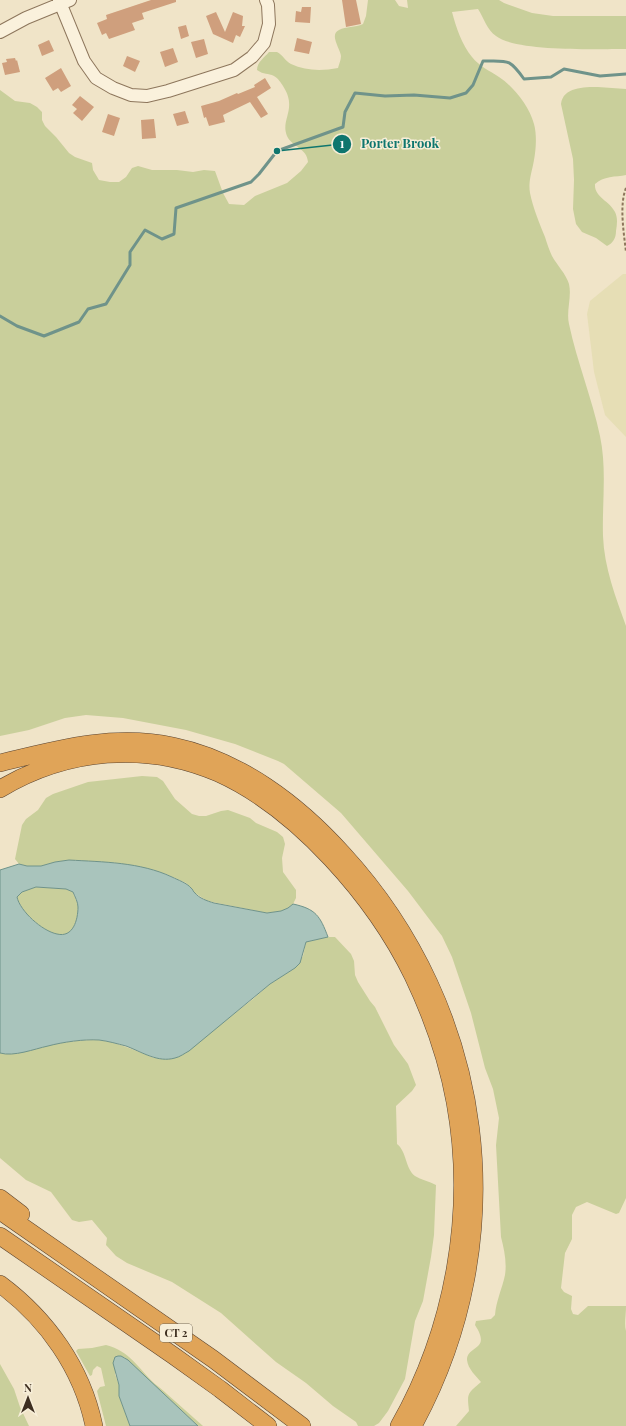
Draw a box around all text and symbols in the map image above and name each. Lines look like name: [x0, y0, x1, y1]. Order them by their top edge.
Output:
callout: Porter Brook: [332, 131, 447, 156]
text: Porter Brook: [361, 134, 439, 151]
text: 1: [340, 135, 345, 151]
road number: CT 2: [160, 1324, 192, 1342]
north arrow: [8, 1378, 48, 1418]
text: N: [24, 1380, 32, 1395]

